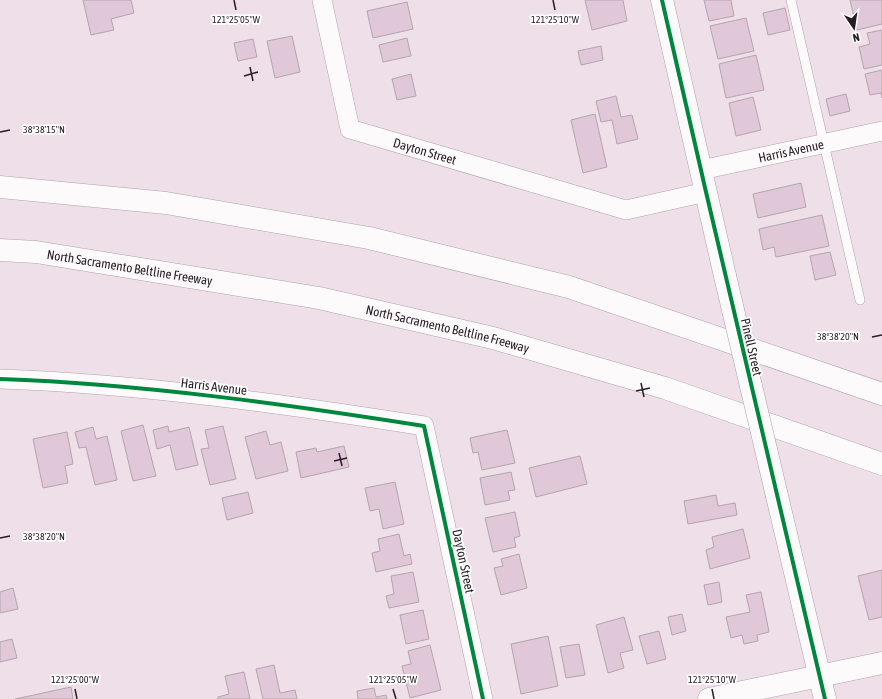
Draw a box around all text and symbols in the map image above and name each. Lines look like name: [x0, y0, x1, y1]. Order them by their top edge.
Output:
north arrow: [834, 8, 874, 48]
text: 121°25'05"W: [212, 14, 261, 25]
text: 121°25'10"W: [531, 14, 580, 25]
text: N: [852, 31, 861, 44]
text: 38°38'15"N: [23, 124, 65, 135]
street label: Dayton Street: [391, 135, 458, 168]
street label: Harris Avenue: [757, 137, 825, 165]
street label: North Sacramento Beltline Freeway: [46, 247, 214, 289]
street label: North Sacramento Beltline Freeway: [364, 302, 532, 356]
street label: Pinell Street: [738, 317, 765, 378]
text: 38°38'20"N: [817, 331, 859, 342]
street label: Harris Avenue: [180, 375, 248, 398]
street label: Dayton Street: [449, 528, 478, 595]
text: 38°38'20"N: [23, 531, 65, 542]
text: 121°25'00"W: [51, 674, 100, 685]
text: 121°25'05"W: [369, 674, 418, 685]
text: 121°25'10"W: [688, 674, 737, 685]

